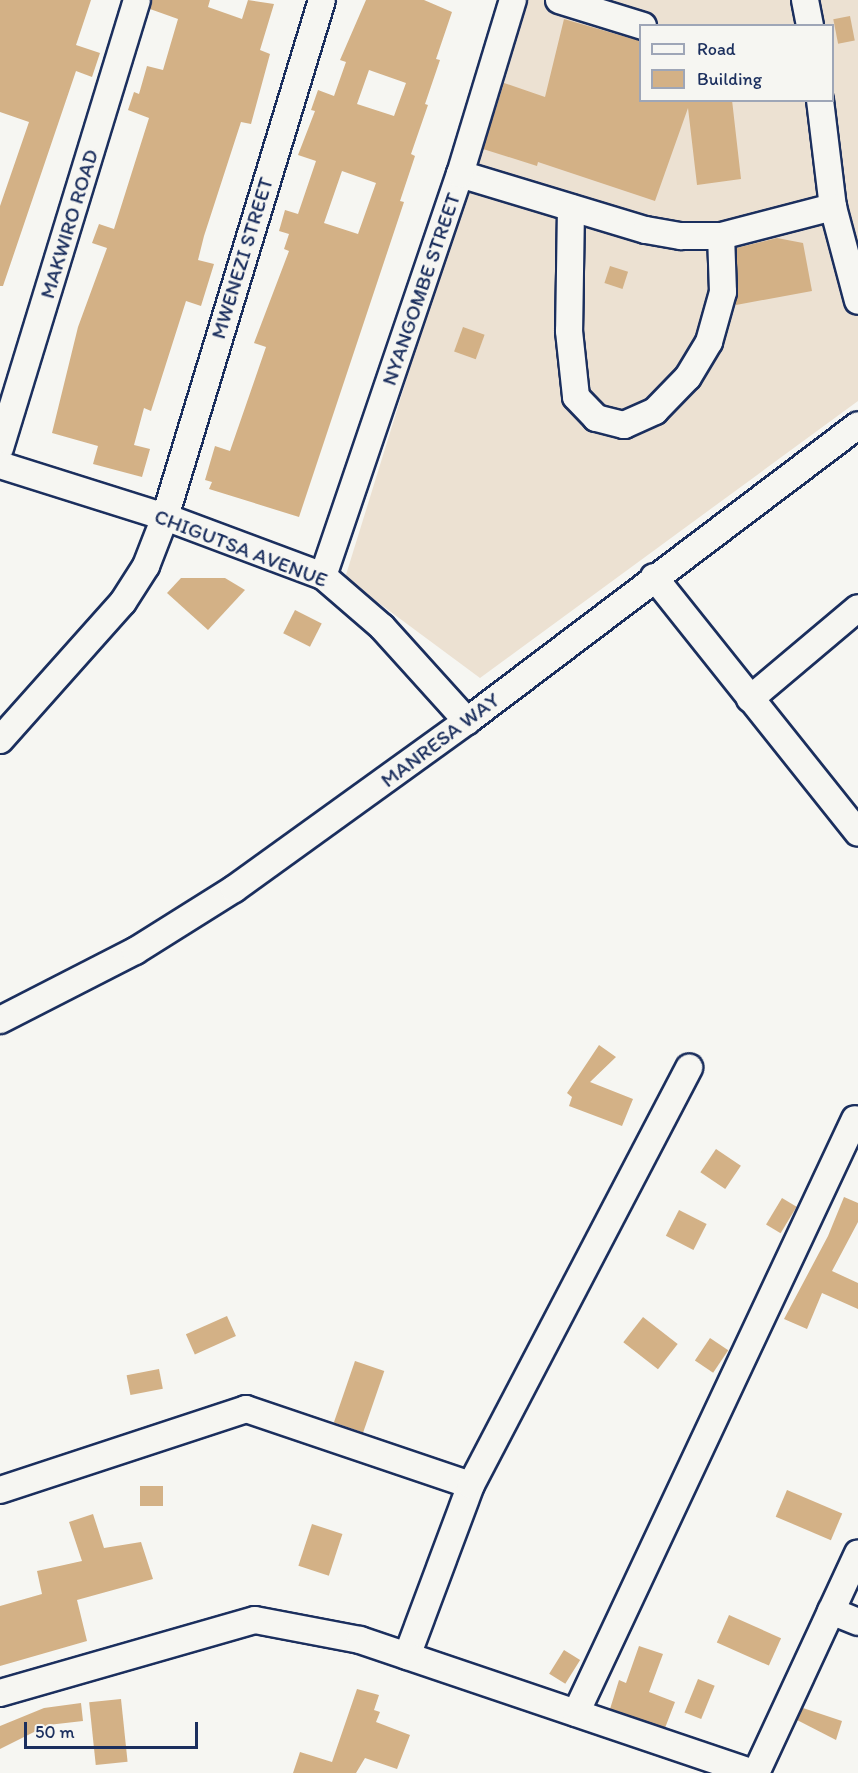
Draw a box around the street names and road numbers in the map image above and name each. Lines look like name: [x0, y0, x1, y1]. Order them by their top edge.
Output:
street label: MAKWIRO ROAD: [34, 147, 104, 301]
street label: MWENEZI STREET: [205, 174, 279, 342]
street label: NYANGOMBE STREET: [376, 189, 466, 389]
street label: CHIGUTSA AVENUE: [151, 504, 331, 592]
street label: MANRESA WAY: [376, 687, 504, 793]

